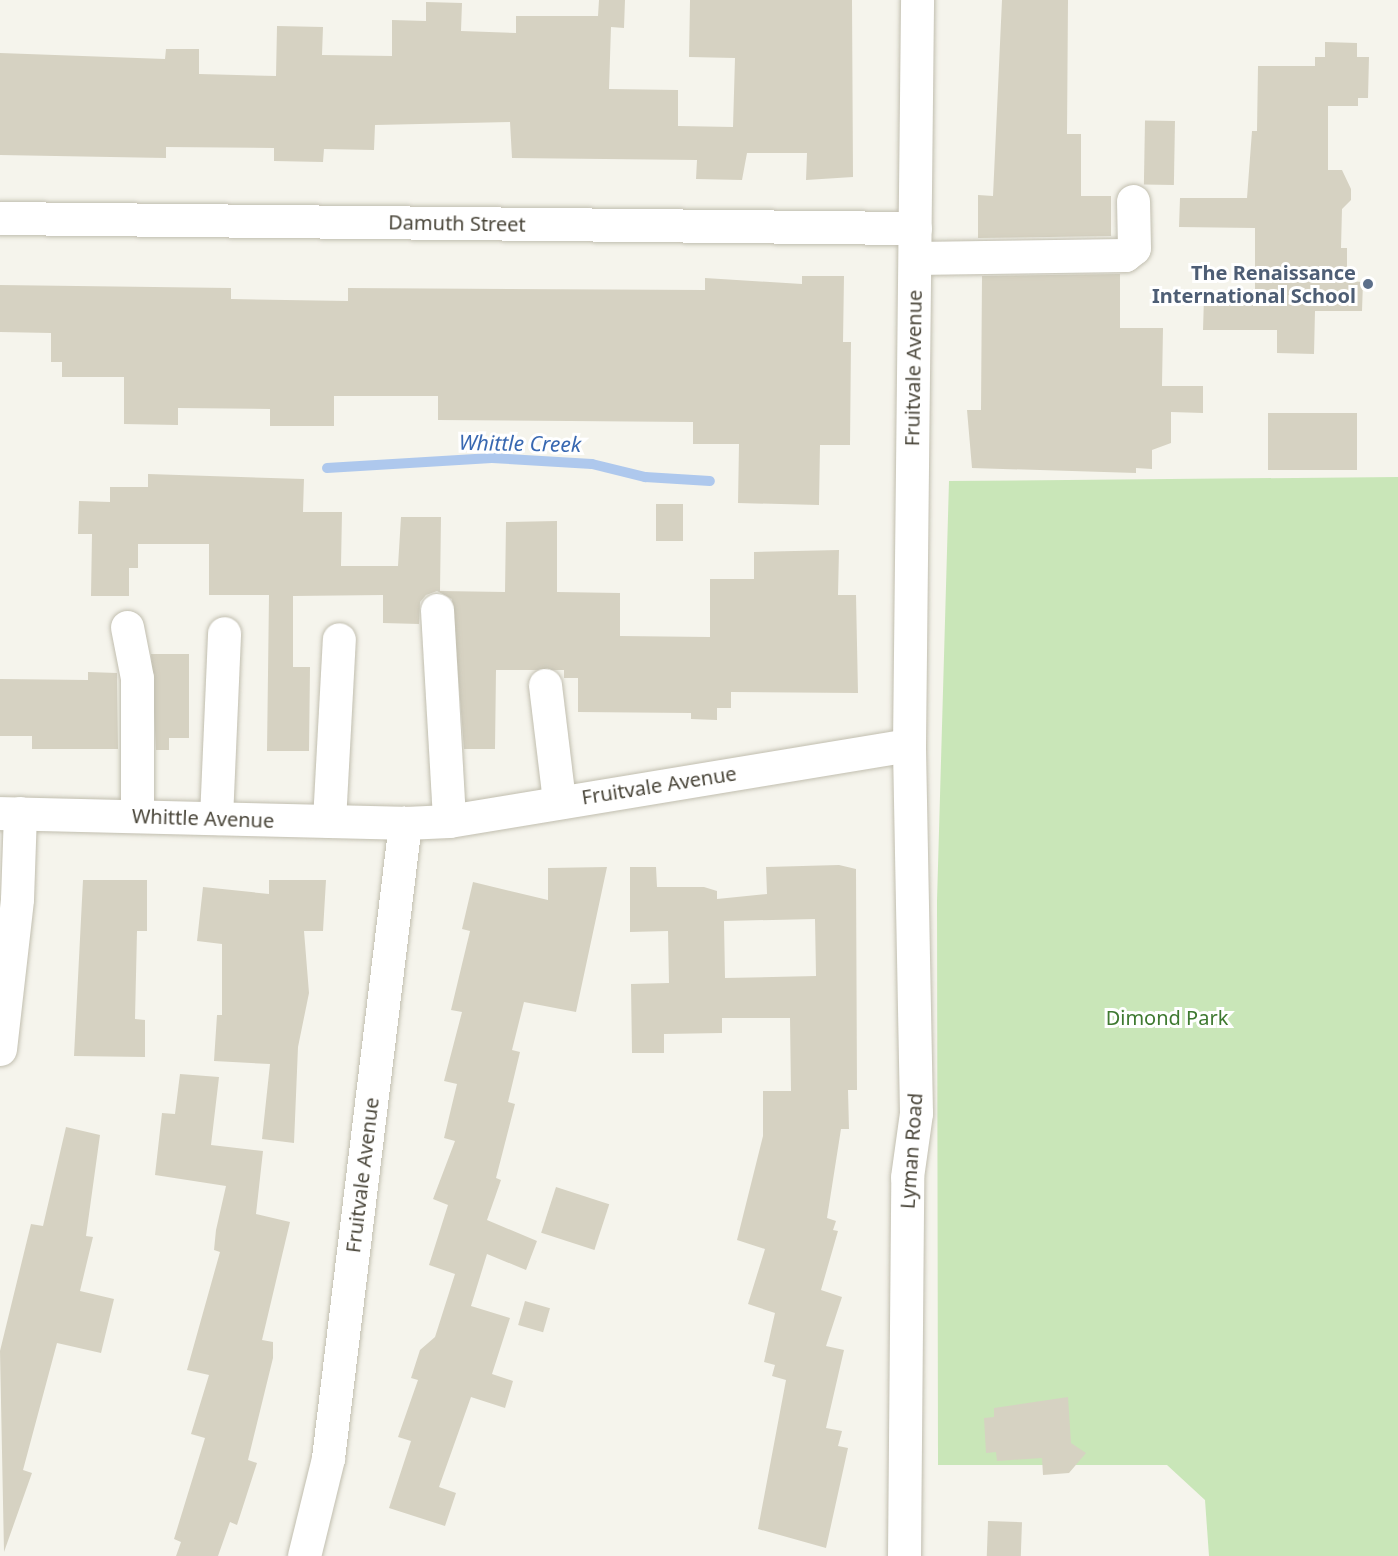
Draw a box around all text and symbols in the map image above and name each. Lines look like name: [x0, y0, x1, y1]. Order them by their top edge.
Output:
street label: Damuth Street: [388, 210, 526, 236]
place label: The Renaissance International School: [1152, 260, 1356, 307]
marker: The Renaissance International School: [1361, 277, 1375, 291]
street label: Fruitvale Avenue: [900, 289, 926, 447]
water label: Whittle Creek: [459, 429, 581, 457]
street label: Fruitvale Avenue: [580, 761, 738, 809]
street label: Whittle Avenue: [131, 804, 275, 832]
park label: Dimond Park: [1106, 1005, 1228, 1029]
street label: Lyman Road: [895, 1092, 927, 1210]
street label: Fruitvale Avenue: [341, 1096, 383, 1254]

